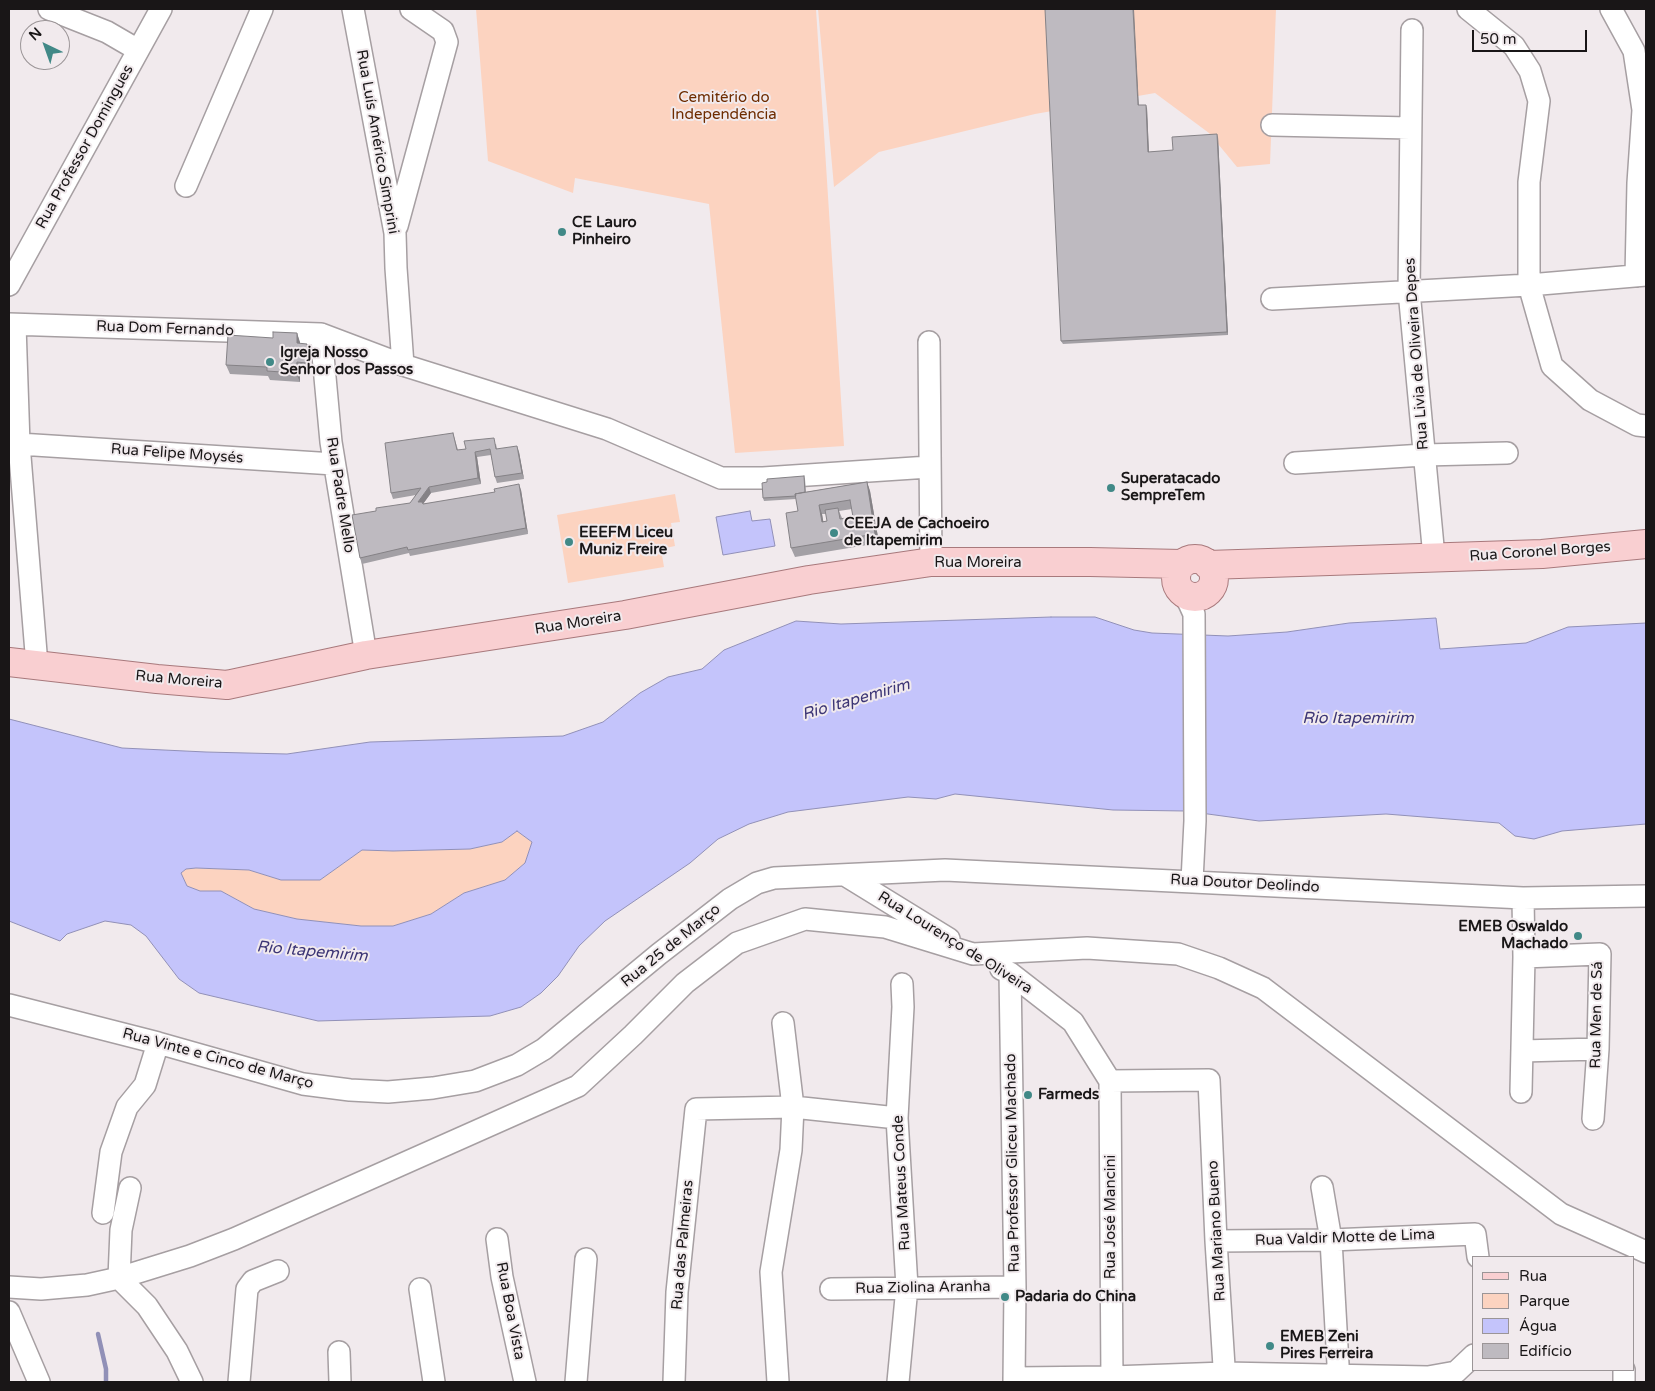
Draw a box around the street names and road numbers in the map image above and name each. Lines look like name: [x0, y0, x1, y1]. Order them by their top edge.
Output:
street label: Rua Luís Américo Simprini: [352, 48, 402, 236]
street label: Rua Professor Domingues: [32, 62, 138, 232]
street label: Rua Livia de Oliveira Depes: [1401, 257, 1433, 451]
street label: Rua Dom Fernando: [96, 318, 234, 340]
street label: Rua Padre Mello: [322, 436, 358, 554]
street label: Rua Felipe Moysés: [110, 440, 244, 468]
street label: Rua Coronel Borges: [1469, 538, 1611, 566]
street label: Rua Moreira: [934, 554, 1022, 572]
street label: Rua Moreira: [533, 607, 623, 639]
street label: Rua Moreira: [135, 667, 223, 693]
street label: Rua Doutor Deolindo: [1170, 871, 1320, 897]
street label: Rua Lourenço de Oliveira: [874, 888, 1036, 998]
street label: Rua 25 de Março: [618, 901, 724, 991]
street label: Rua Men de Sá: [1587, 961, 1607, 1069]
street label: Rua Vinte e Cinco de Março: [120, 1025, 316, 1093]
street label: Rua Professor Gliceu Machado: [1002, 1053, 1024, 1273]
street label: Rua Mateus Conde: [889, 1115, 915, 1251]
street label: Rua José Mancini: [1102, 1155, 1120, 1279]
street label: Rua Mariano Bueno: [1204, 1160, 1230, 1302]
street label: Rua das Palmeiras: [668, 1179, 698, 1311]
street label: Rua Valdir Motte de Lima: [1255, 1226, 1435, 1250]
street label: Rua Boa Vista: [492, 1261, 528, 1361]
street label: Rua Ziolina Aranha: [855, 1278, 991, 1298]

